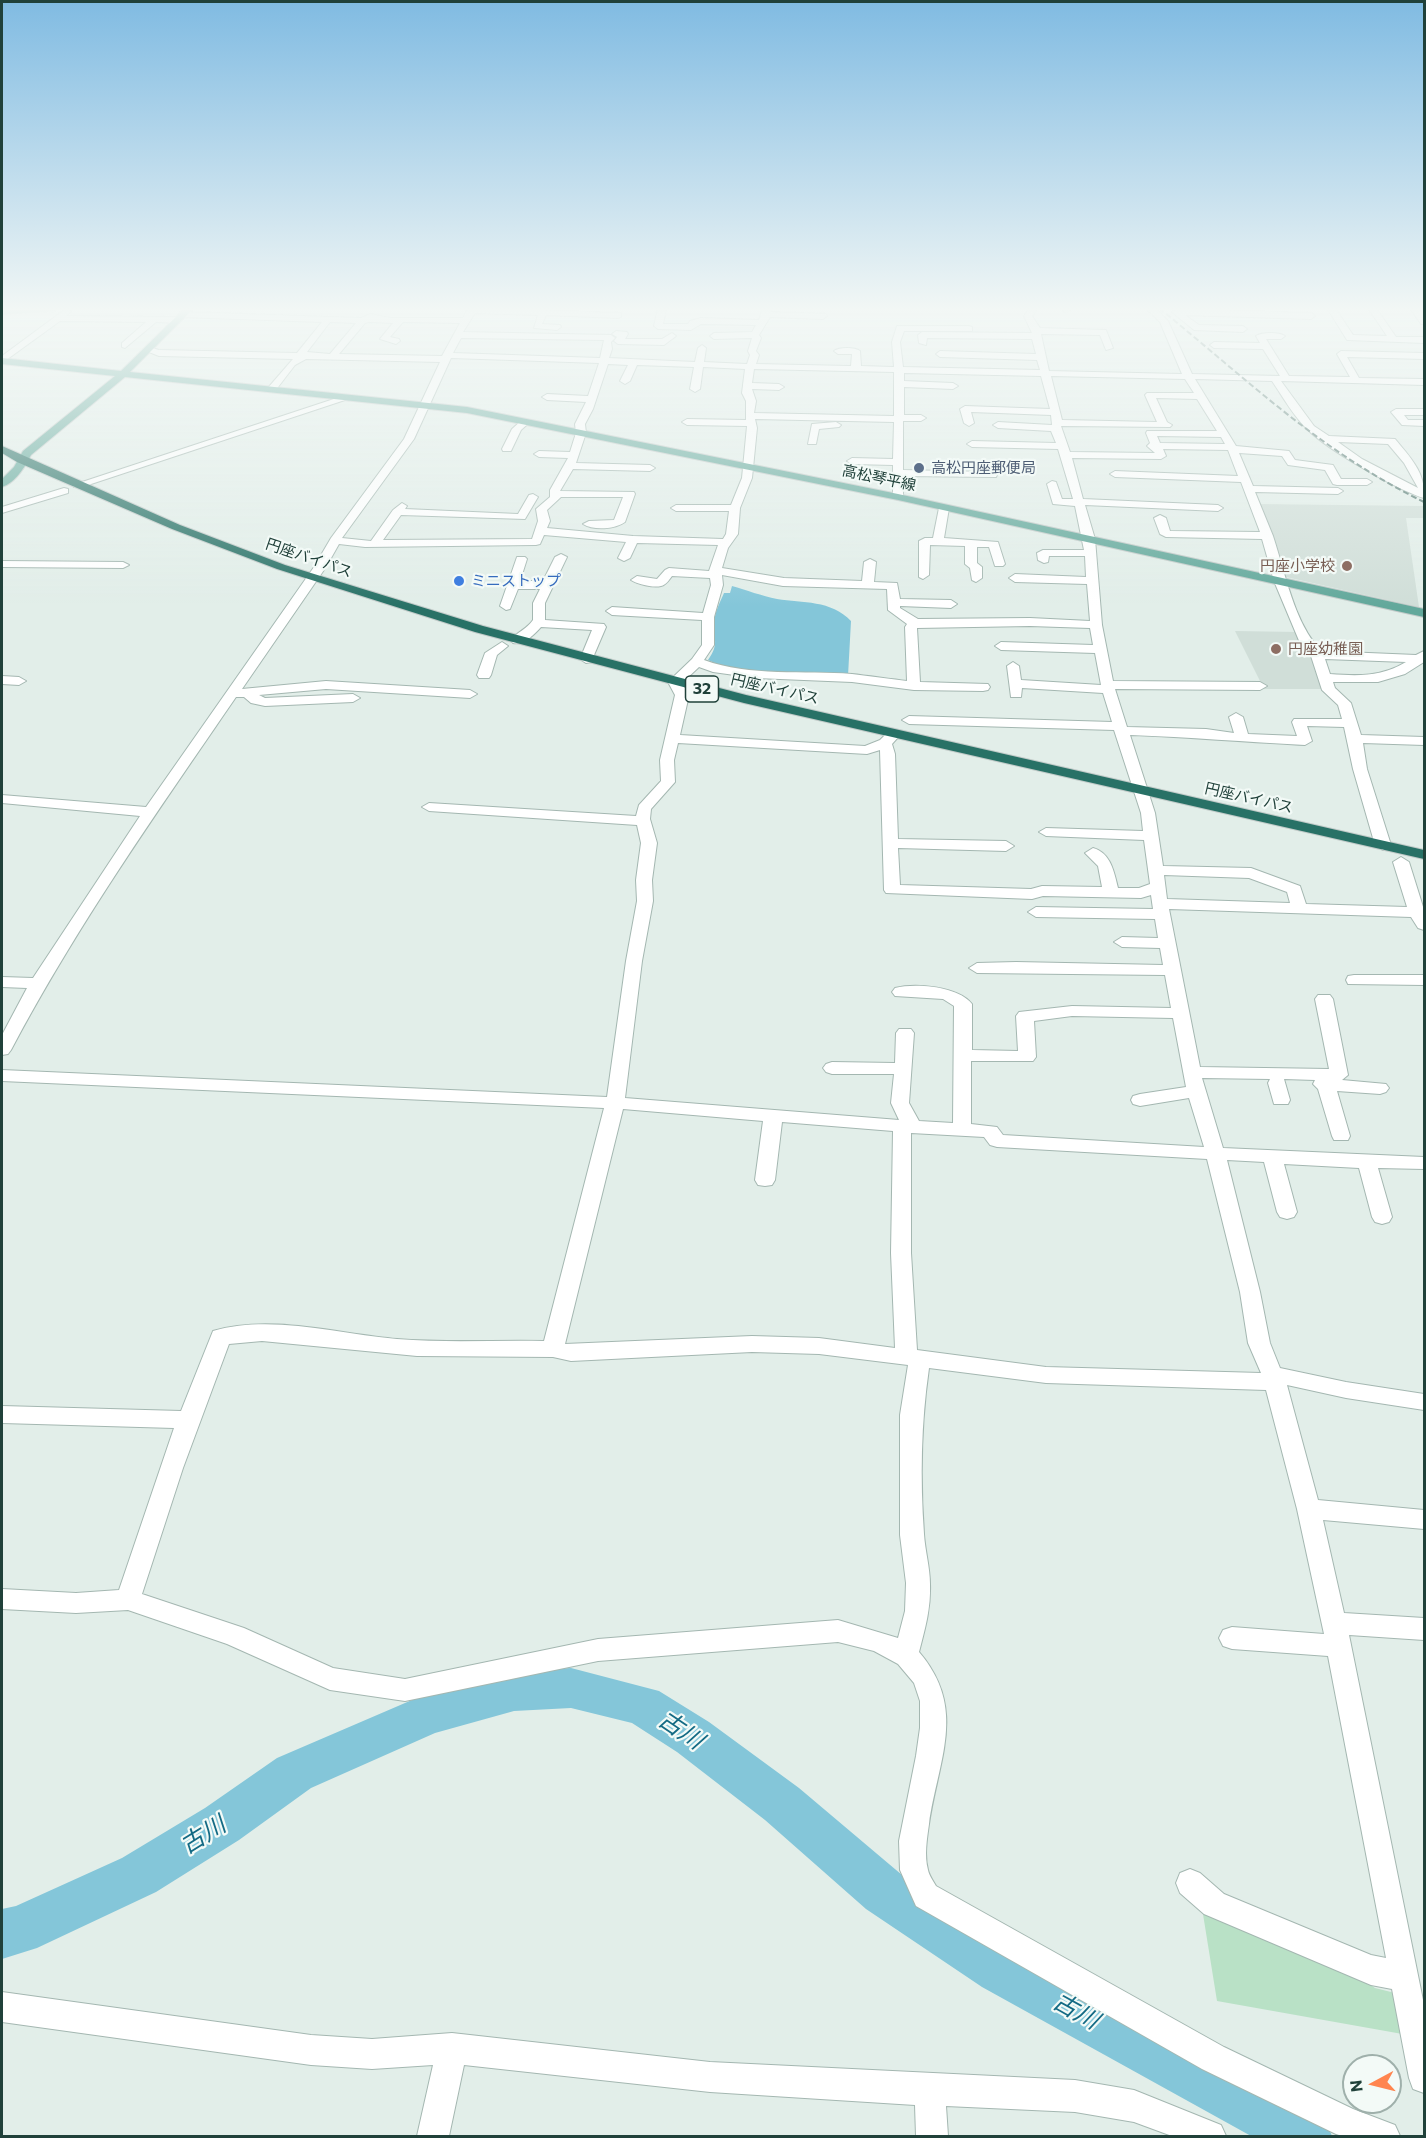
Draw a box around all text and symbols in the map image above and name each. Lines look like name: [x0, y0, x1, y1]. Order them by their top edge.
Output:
place label: 高松円座郵便局: [931, 459, 1036, 477]
street label: 高松琴平線: [840, 461, 918, 495]
marker: 高松円座郵便局: [912, 461, 926, 475]
street label: 円座バイパス: [264, 535, 354, 581]
place label: 円座小学校: [1260, 557, 1335, 575]
marker: 円座小学校: [1340, 559, 1354, 573]
place label: ミニストップ: [471, 572, 561, 590]
marker: ミニストップ: [452, 574, 466, 588]
place label: 円座幼稚園: [1288, 640, 1363, 658]
marker: 円座幼稚園: [1269, 642, 1283, 656]
street label: 円座バイパス: [729, 670, 821, 708]
road number: 32: [686, 676, 718, 702]
street label: 円座バイパス: [1203, 779, 1295, 817]
water label: 古川: [653, 1705, 709, 1755]
water label: 古川: [175, 1810, 231, 1860]
water label: 古川: [1048, 1987, 1104, 2035]
north arrow: [1342, 2054, 1402, 2114]
text: N: [1345, 2079, 1366, 2093]

